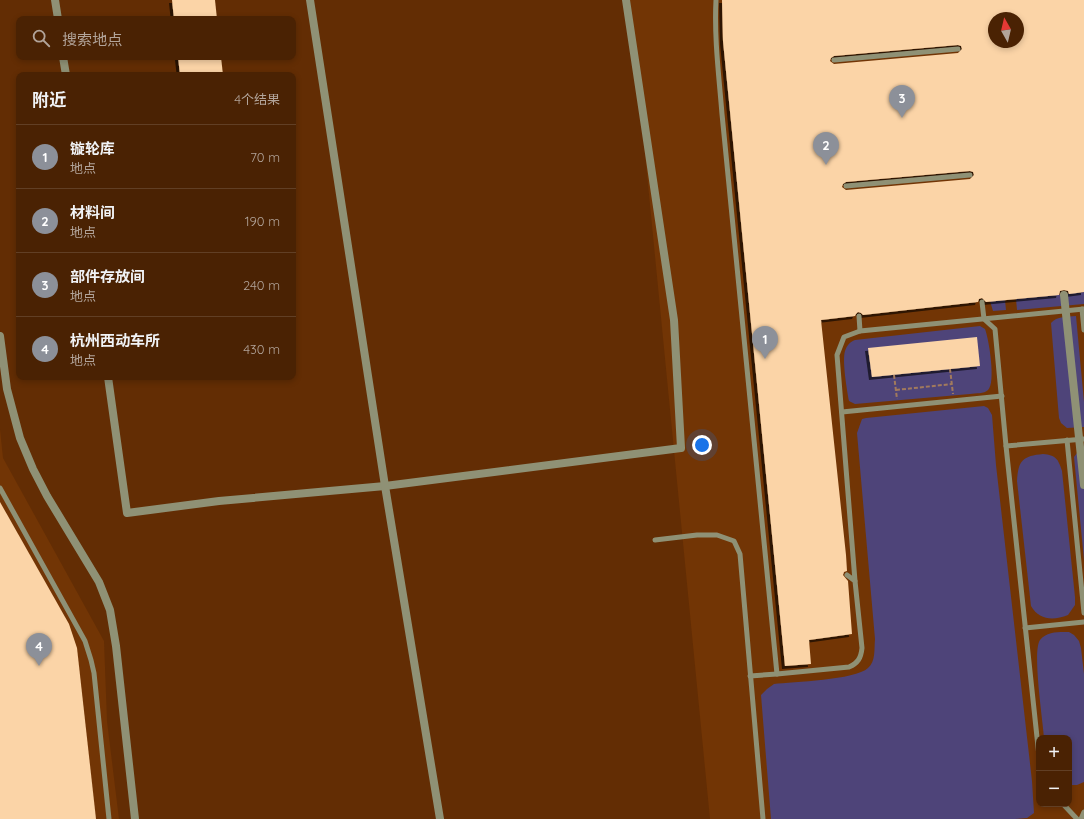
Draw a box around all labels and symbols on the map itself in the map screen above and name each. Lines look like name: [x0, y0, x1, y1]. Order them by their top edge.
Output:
north arrow: [988, 12, 1024, 48]
pin: 3: [889, 85, 915, 118]
pin: 2: [813, 132, 839, 165]
pin: 1: [752, 326, 778, 359]
your location: [692, 435, 712, 455]
pin: 4: [26, 633, 52, 666]

